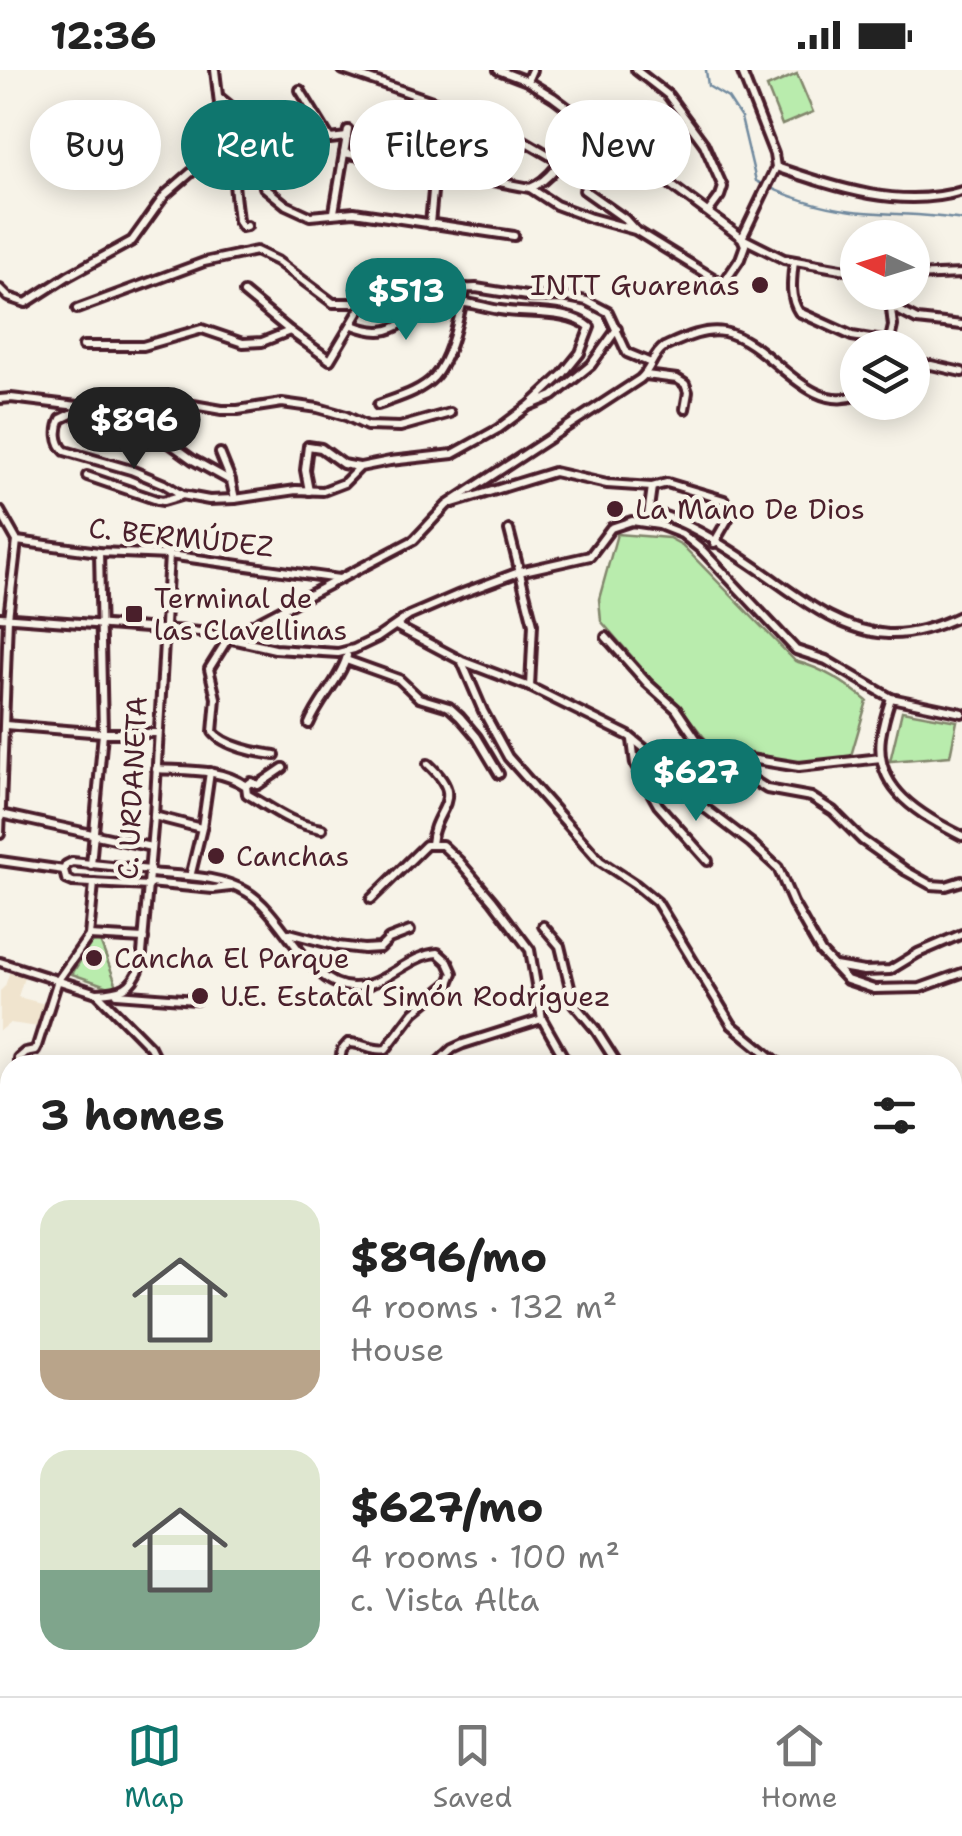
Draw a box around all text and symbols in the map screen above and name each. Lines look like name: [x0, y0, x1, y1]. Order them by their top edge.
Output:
text: 12:36: [50, 10, 157, 61]
chip: Buy: [30, 100, 161, 190]
chip: Rent: [181, 100, 330, 190]
chip: Filters: [350, 100, 525, 190]
chip: New: [545, 100, 691, 190]
north arrow: [840, 220, 930, 310]
map controls: [840, 220, 930, 420]
pin: $513: [347, 258, 465, 343]
place label: INTT Guarenas: [530, 266, 740, 304]
text: $513: [367, 269, 445, 312]
marker: INTT Guarenas: [749, 274, 771, 296]
button: layers: [840, 330, 930, 420]
pin: $896: [75, 387, 193, 472]
text: $896: [90, 398, 178, 441]
place label: La Mano De Dios: [635, 490, 865, 528]
marker: La Mano De Dios: [604, 498, 626, 520]
street label: C. BERMÚDEZ: [87, 508, 275, 566]
place label: Terminal de las Clavellinas: [154, 579, 347, 649]
marker: Terminal de las Clavellinas: [123, 603, 145, 625]
street label: C. URDANETA: [108, 695, 156, 881]
pin: $627: [637, 739, 755, 824]
text: $627: [653, 750, 739, 793]
place label: Canchas: [236, 837, 349, 875]
marker: Canchas: [205, 845, 227, 867]
place label: Cancha El Parque: [114, 939, 350, 977]
marker: Cancha El Parque: [83, 947, 105, 969]
place label: U.E. Estatal Simón Rodríguez: [220, 977, 611, 1015]
marker: U.E. Estatal Simón Rodríguez: [189, 985, 211, 1007]
text: 3 homes: [40, 1087, 225, 1143]
icon: filters: [867, 1088, 922, 1143]
text: $896/mo: [350, 1229, 547, 1285]
icon: home: [120, 1240, 240, 1360]
text: 4 rooms · 132 m²: [350, 1285, 617, 1328]
text: House: [350, 1328, 444, 1371]
text: $627/mo: [350, 1479, 544, 1535]
icon: home: [120, 1490, 240, 1610]
text: 4 rooms · 100 m²: [350, 1535, 620, 1578]
text: c. Vista Alta: [350, 1578, 539, 1621]
tab: Map: [124, 1718, 184, 1816]
tab: Saved: [433, 1718, 512, 1816]
tab: Home: [761, 1718, 838, 1816]

